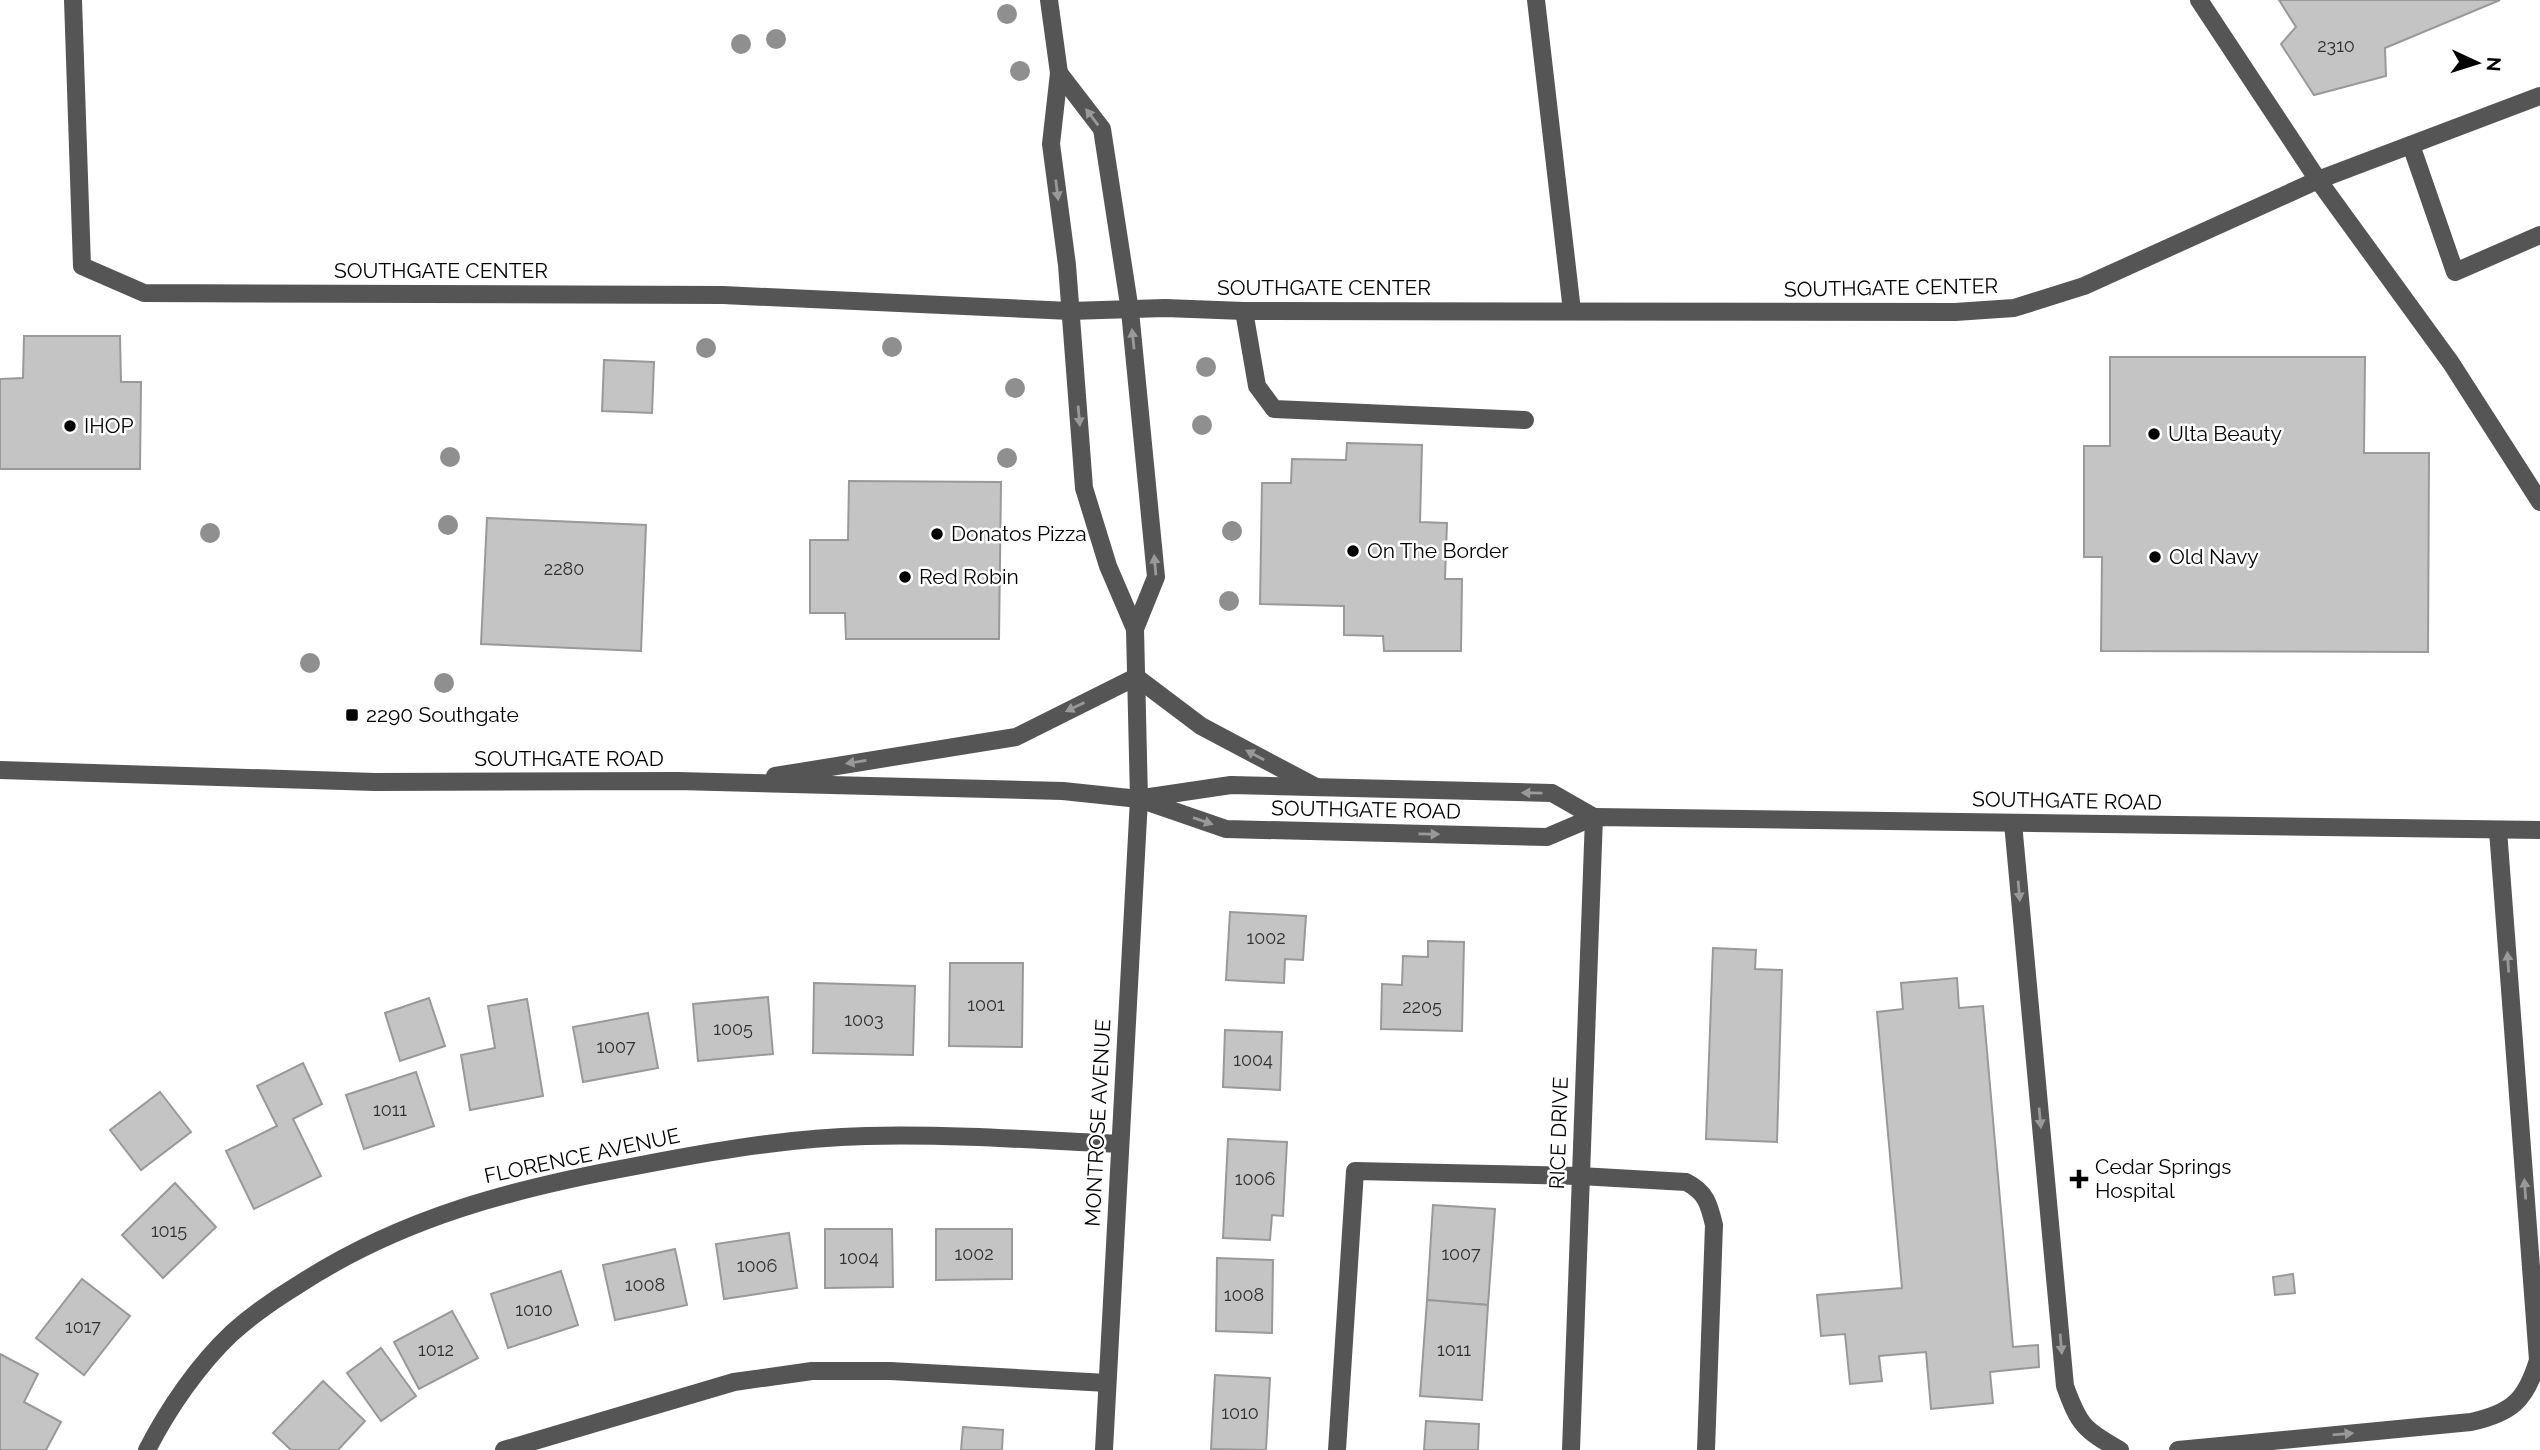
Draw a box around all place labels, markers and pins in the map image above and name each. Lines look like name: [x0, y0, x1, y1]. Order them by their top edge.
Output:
place label: IHOP: [84, 413, 134, 438]
marker: IHOP: [62, 418, 78, 434]
place label: Ulta Beauty: [2168, 421, 2282, 446]
marker: Ulta Beauty: [2146, 426, 2162, 442]
place label: Donatos Pizza: [951, 521, 1087, 546]
marker: Donatos Pizza: [929, 526, 945, 542]
place label: On The Border: [1367, 538, 1509, 563]
marker: On The Border: [1345, 543, 1361, 559]
place label: Old Navy: [2169, 544, 2259, 569]
marker: Old Navy: [2147, 549, 2163, 565]
place label: Red Robin: [919, 564, 1019, 589]
marker: Red Robin: [897, 569, 913, 585]
place label: 2290 Southgate: [366, 702, 519, 727]
marker: 2290 Southgate: [344, 707, 360, 723]
place label: Cedar Springs Hospital: [2095, 1154, 2232, 1203]
marker: Cedar Springs Hospital: [2069, 1169, 2089, 1189]

